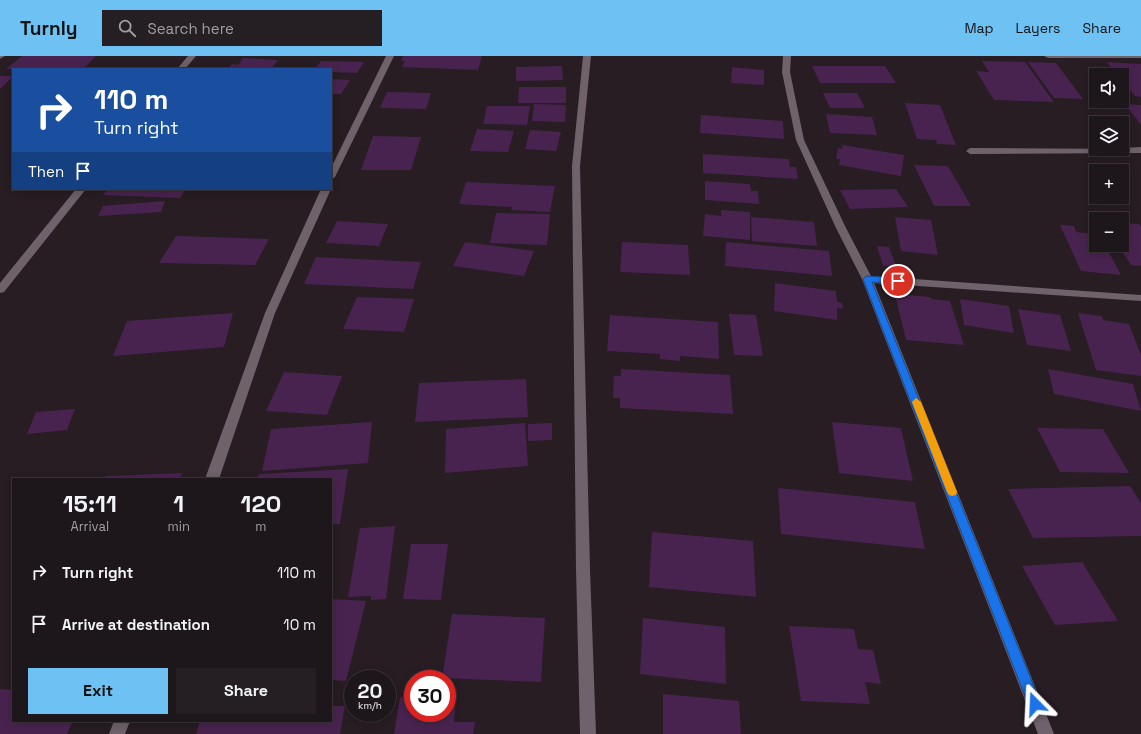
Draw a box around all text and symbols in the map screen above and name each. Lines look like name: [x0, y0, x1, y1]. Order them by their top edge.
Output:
search box: [102, 10, 382, 46]
text: Turnly: [20, 16, 78, 41]
icon: search: [116, 17, 138, 39]
text: Search here: [148, 19, 234, 38]
text: Map: [964, 19, 994, 37]
text: Layers: [1016, 19, 1060, 37]
text: Share: [1082, 19, 1121, 37]
map controls: [1089, 68, 1129, 252]
button: sound: [1089, 68, 1129, 108]
text: 110 m: [94, 81, 168, 117]
icon: right: [28, 84, 80, 136]
text: Turn right: [94, 116, 178, 139]
button: layers: [1089, 116, 1129, 156]
icon: arrive: [72, 160, 94, 182]
text: Then: [28, 162, 64, 181]
button: +: [1089, 164, 1129, 204]
button: −: [1089, 212, 1129, 252]
pin: [881, 264, 915, 298]
icon: arrive: [887, 270, 909, 292]
text: 15:11: [63, 488, 117, 519]
text: 1: [173, 488, 184, 519]
text: 120: [241, 488, 281, 519]
text: Arrival: [70, 518, 109, 535]
text: min: [168, 518, 190, 535]
text: m: [255, 518, 267, 535]
icon: right: [28, 561, 50, 583]
text: Turn right: [62, 563, 133, 582]
text: 110 m: [277, 563, 316, 582]
icon: arrive: [28, 613, 50, 635]
text: Arrive at destination: [62, 615, 210, 634]
text: 10 m: [283, 615, 316, 634]
button: Exit: [28, 668, 168, 714]
button: Share: [176, 668, 316, 714]
speed limit sign: 30: [404, 670, 456, 722]
text: 20: [358, 678, 382, 704]
position arrow: [1014, 683, 1056, 725]
text: km/h: [358, 699, 382, 712]

